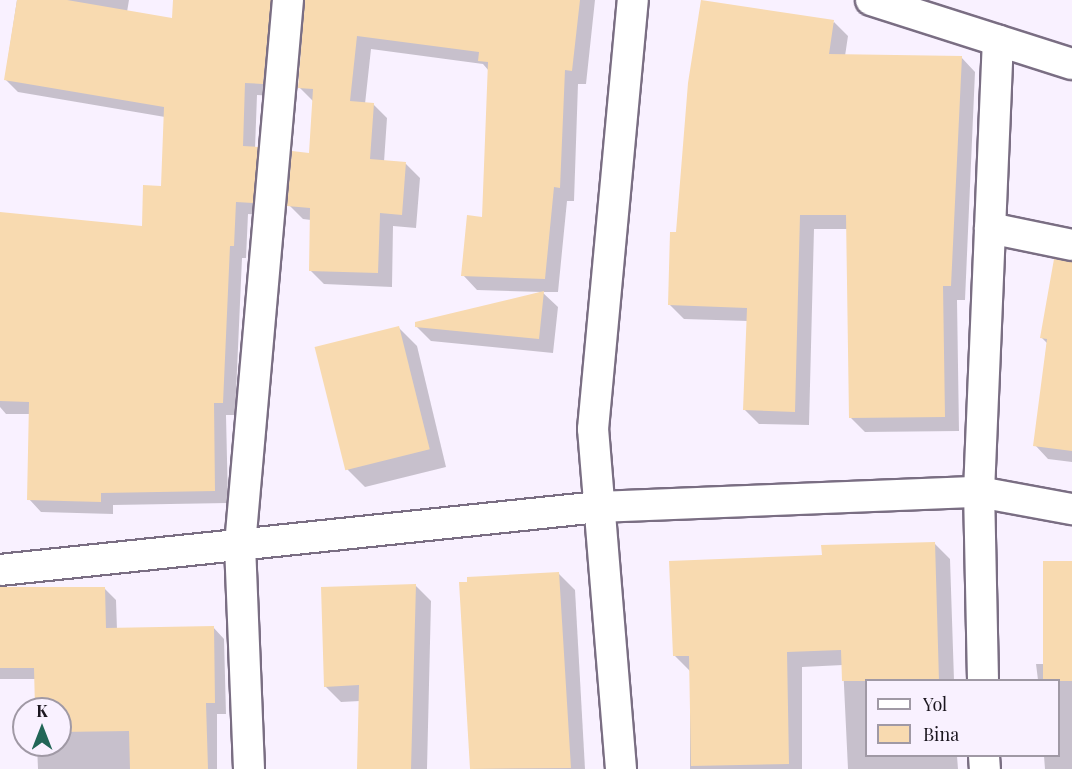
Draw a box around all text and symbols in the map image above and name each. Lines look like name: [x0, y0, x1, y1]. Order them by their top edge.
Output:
legend: [865, 679, 1060, 757]
text: Yol: [923, 692, 947, 716]
north arrow: [12, 697, 72, 757]
text: K: [36, 700, 48, 721]
text: Bina: [923, 722, 959, 746]

